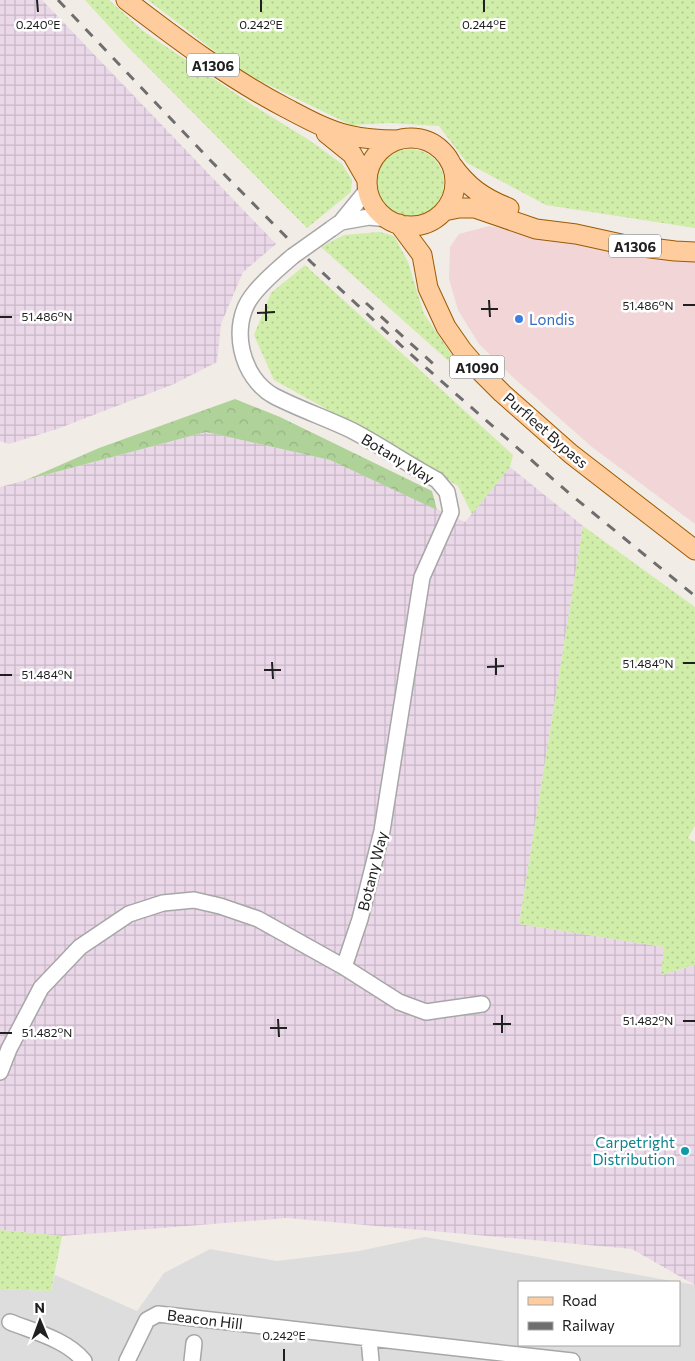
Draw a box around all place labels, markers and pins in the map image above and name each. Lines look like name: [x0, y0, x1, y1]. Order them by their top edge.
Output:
place label: Londis: [529, 310, 575, 328]
marker: Londis: [513, 313, 525, 325]
place label: Carpetright Distribution: [593, 1133, 675, 1168]
marker: Carpetright Distribution: [679, 1145, 691, 1157]

